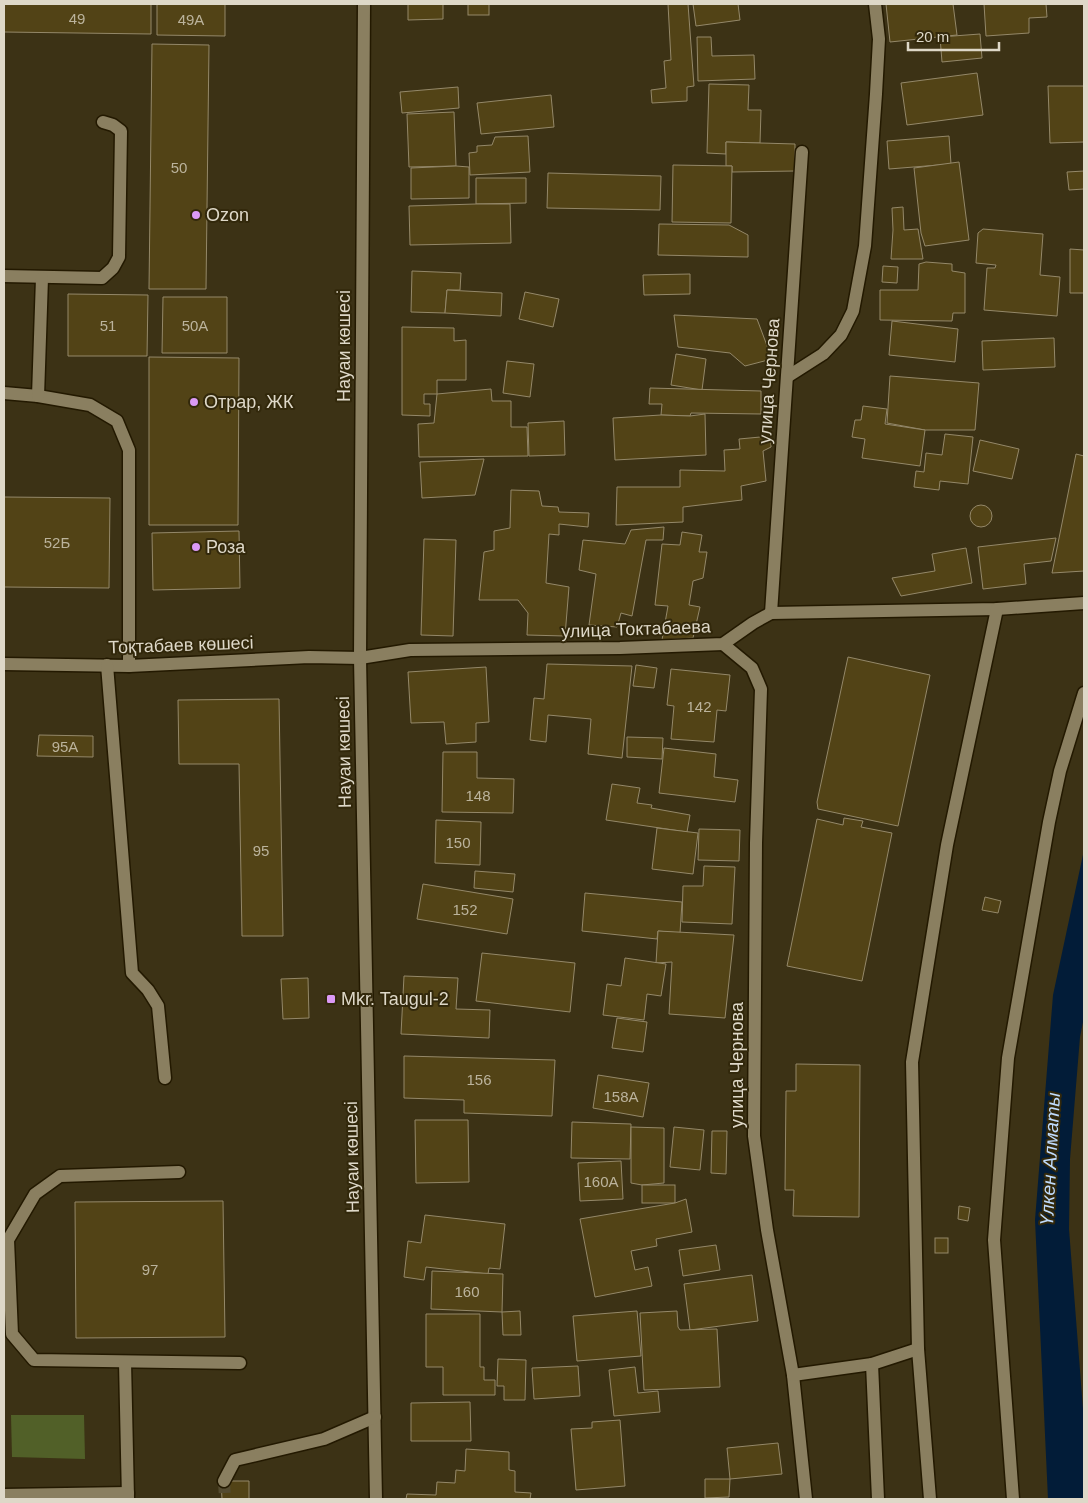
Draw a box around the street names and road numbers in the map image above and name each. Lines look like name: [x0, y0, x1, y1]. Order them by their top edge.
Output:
street label: Науаи көшесі: [334, 290, 354, 402]
street label: улица Чернова: [755, 317, 783, 444]
street label: улица Токтабаева: [561, 616, 712, 642]
street label: Тоқтабаев көшесі: [108, 632, 254, 658]
street label: Науаи көшесі: [333, 696, 355, 808]
street label: улица Чернова: [727, 1001, 747, 1128]
street label: Науаи көшесі: [341, 1101, 363, 1213]

